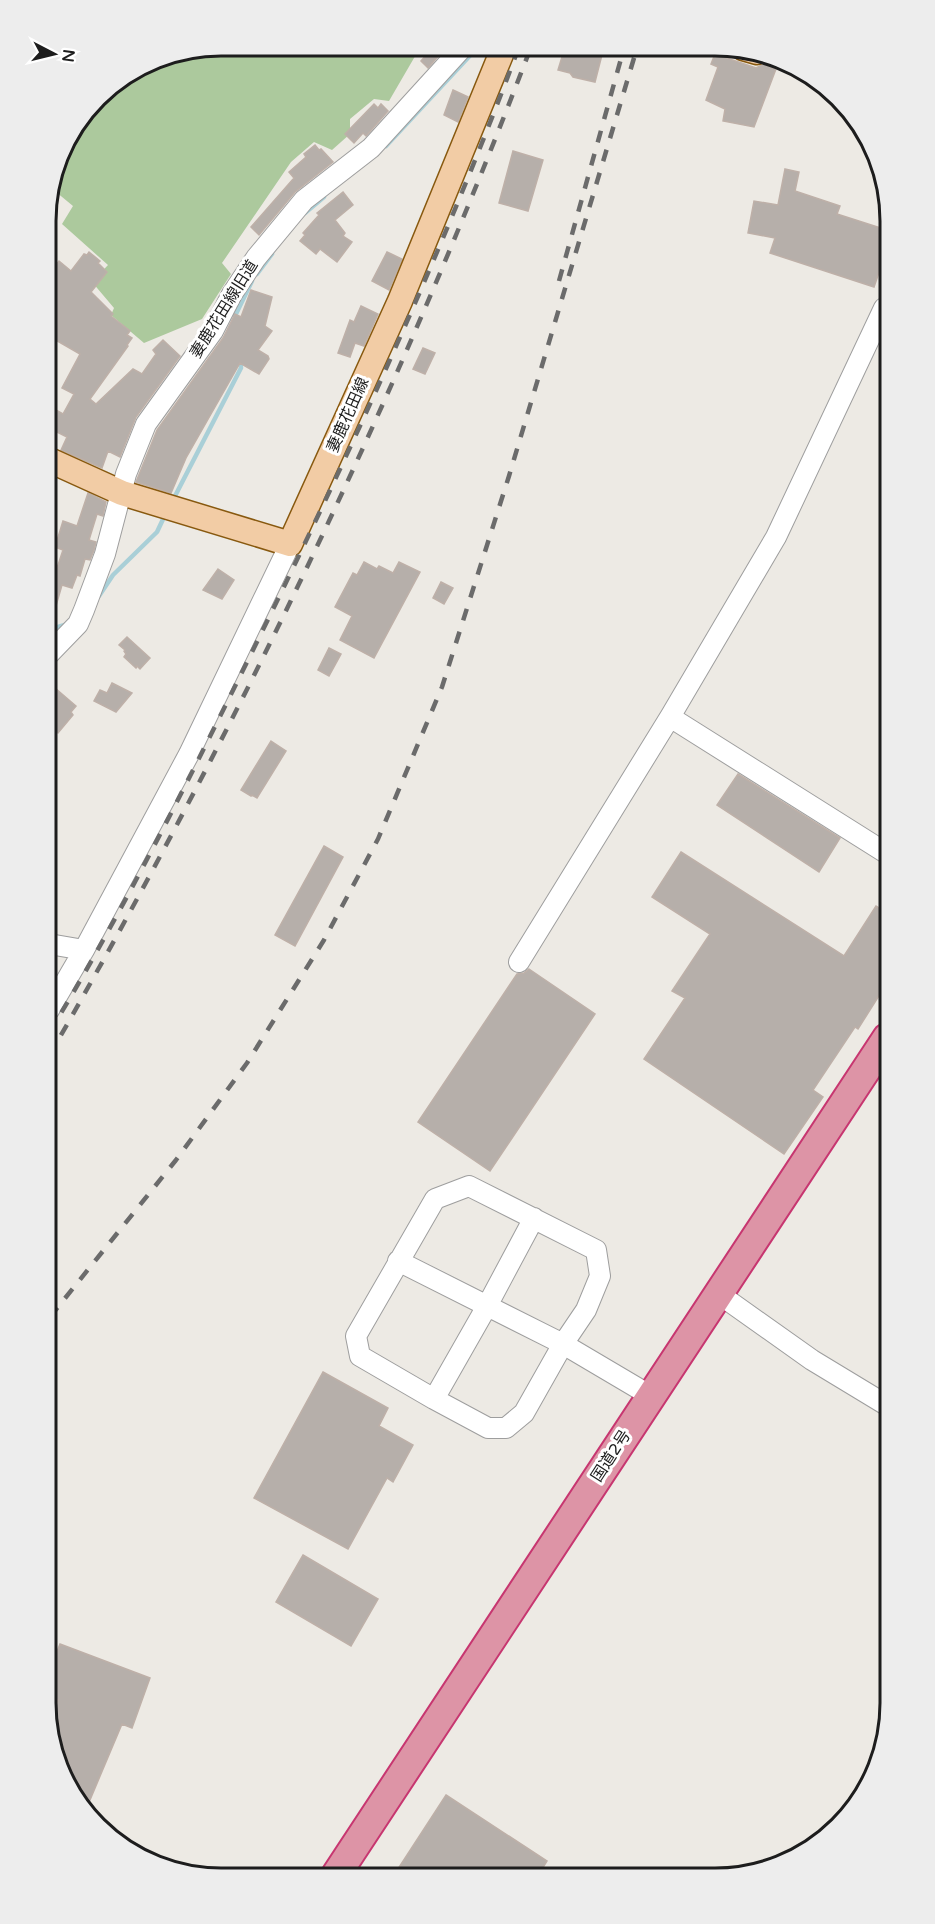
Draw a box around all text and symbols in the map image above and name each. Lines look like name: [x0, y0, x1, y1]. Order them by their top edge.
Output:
north arrow: [24, 24, 84, 84]
text: N: [57, 48, 79, 63]
street label: 妻鹿花田線旧道: [186, 256, 262, 362]
street label: 妻鹿花田線: [323, 374, 373, 456]
street label: 国道2号: [587, 1426, 635, 1486]

